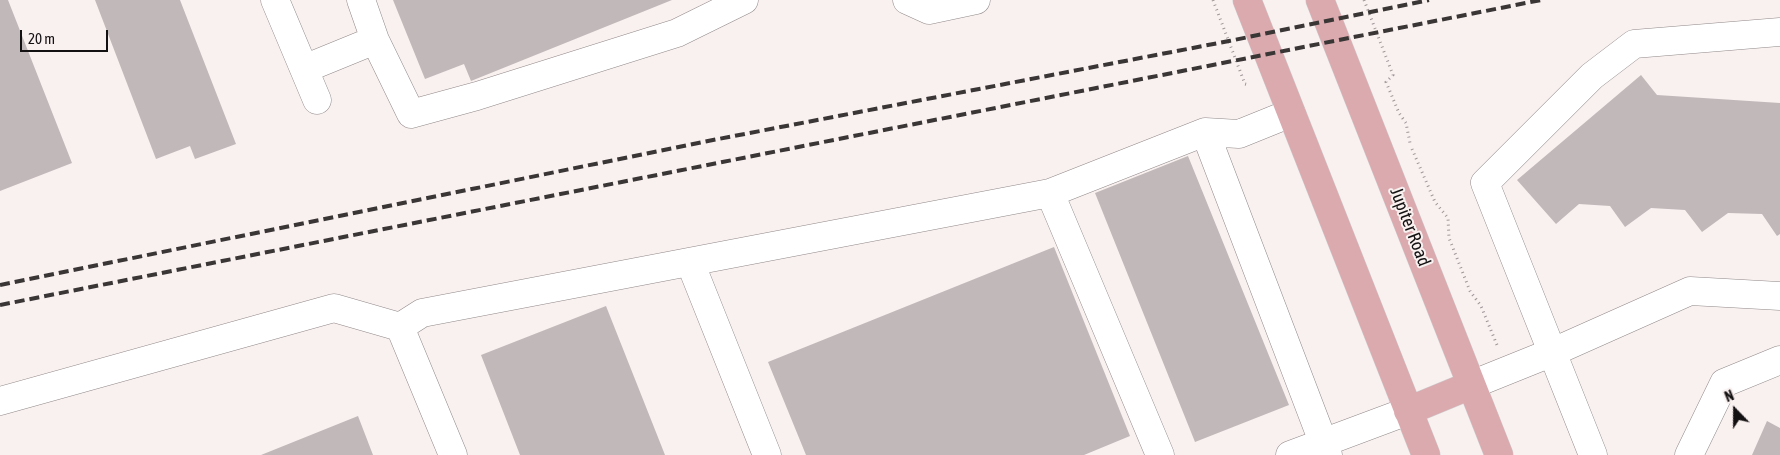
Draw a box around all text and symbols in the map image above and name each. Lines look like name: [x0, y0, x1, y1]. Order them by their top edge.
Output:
scale bar: [22, 20, 110, 52]
text: 20 m: [28, 30, 55, 47]
street label: Jupiter Road: [1385, 185, 1435, 269]
north arrow: [1710, 385, 1760, 435]
text: N: [1723, 387, 1736, 405]

